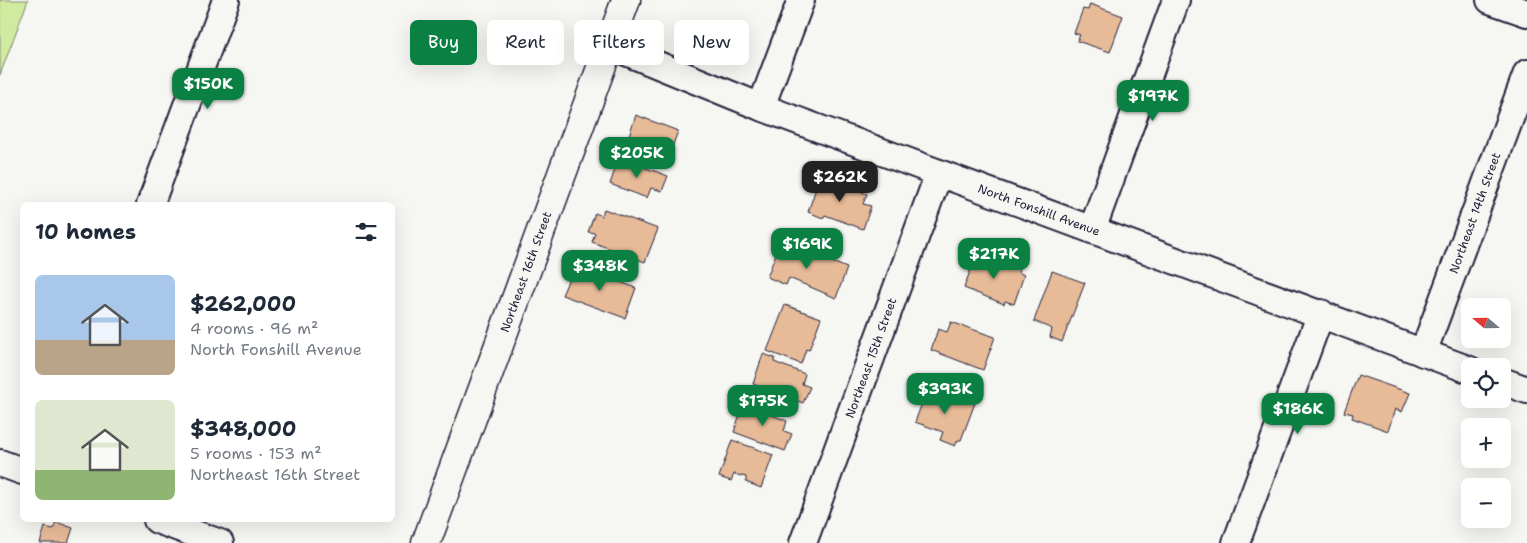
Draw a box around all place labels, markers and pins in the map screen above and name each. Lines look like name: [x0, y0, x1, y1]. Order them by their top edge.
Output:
pin: $150K: [173, 68, 243, 110]
pin: $197K: [1118, 80, 1188, 122]
pin: $205K: [602, 136, 672, 179]
pin: $262K: [805, 160, 875, 203]
pin: $169K: [772, 228, 842, 270]
pin: $217K: [959, 238, 1029, 280]
pin: $348K: [565, 250, 635, 292]
pin: $393K: [910, 372, 980, 415]
pin: $175K: [728, 384, 798, 427]
pin: $186K: [1263, 392, 1333, 435]

